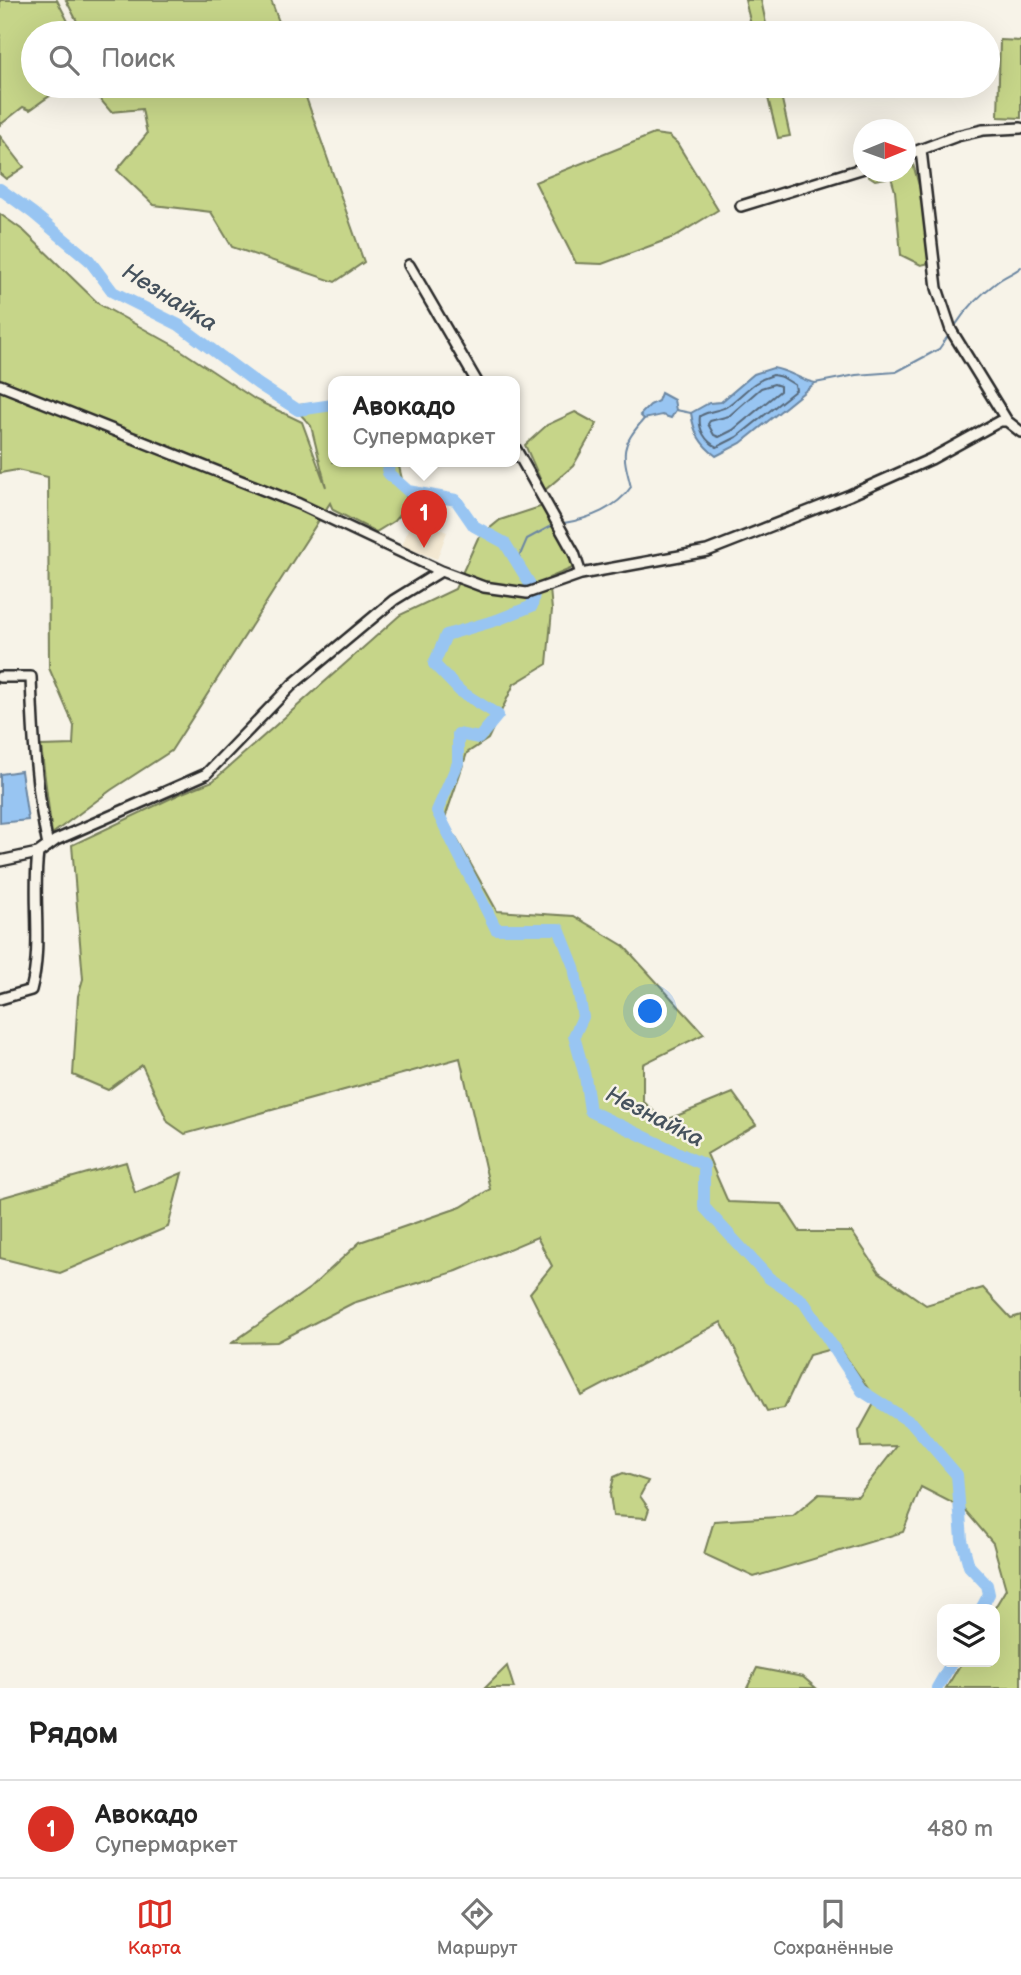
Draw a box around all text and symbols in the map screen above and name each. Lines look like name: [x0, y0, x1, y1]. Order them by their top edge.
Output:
search box: [21, 21, 1000, 98]
icon: search: [45, 41, 83, 79]
text: Поиск: [101, 44, 175, 75]
north arrow: [853, 119, 916, 182]
water label: Незнайка: [117, 258, 222, 338]
popup: [328, 376, 520, 467]
text: Авокадо: [353, 392, 456, 423]
text: Супермаркет: [353, 423, 495, 451]
pin: 1: [401, 490, 447, 548]
your location: [633, 994, 667, 1028]
water label: Незнайка: [601, 1080, 708, 1154]
map controls: [937, 1604, 1000, 1667]
button: layers: [937, 1604, 1000, 1667]
text: Рядом: [28, 1716, 118, 1752]
text: Авокадо: [95, 1800, 198, 1831]
text: 1: [46, 1815, 56, 1843]
text: 480 m: [927, 1815, 993, 1843]
text: Супермаркет: [95, 1831, 238, 1859]
tab: Карта: [128, 1895, 181, 1960]
tab: Маршрут: [437, 1895, 518, 1960]
tab: Сохранённые: [773, 1895, 893, 1960]

